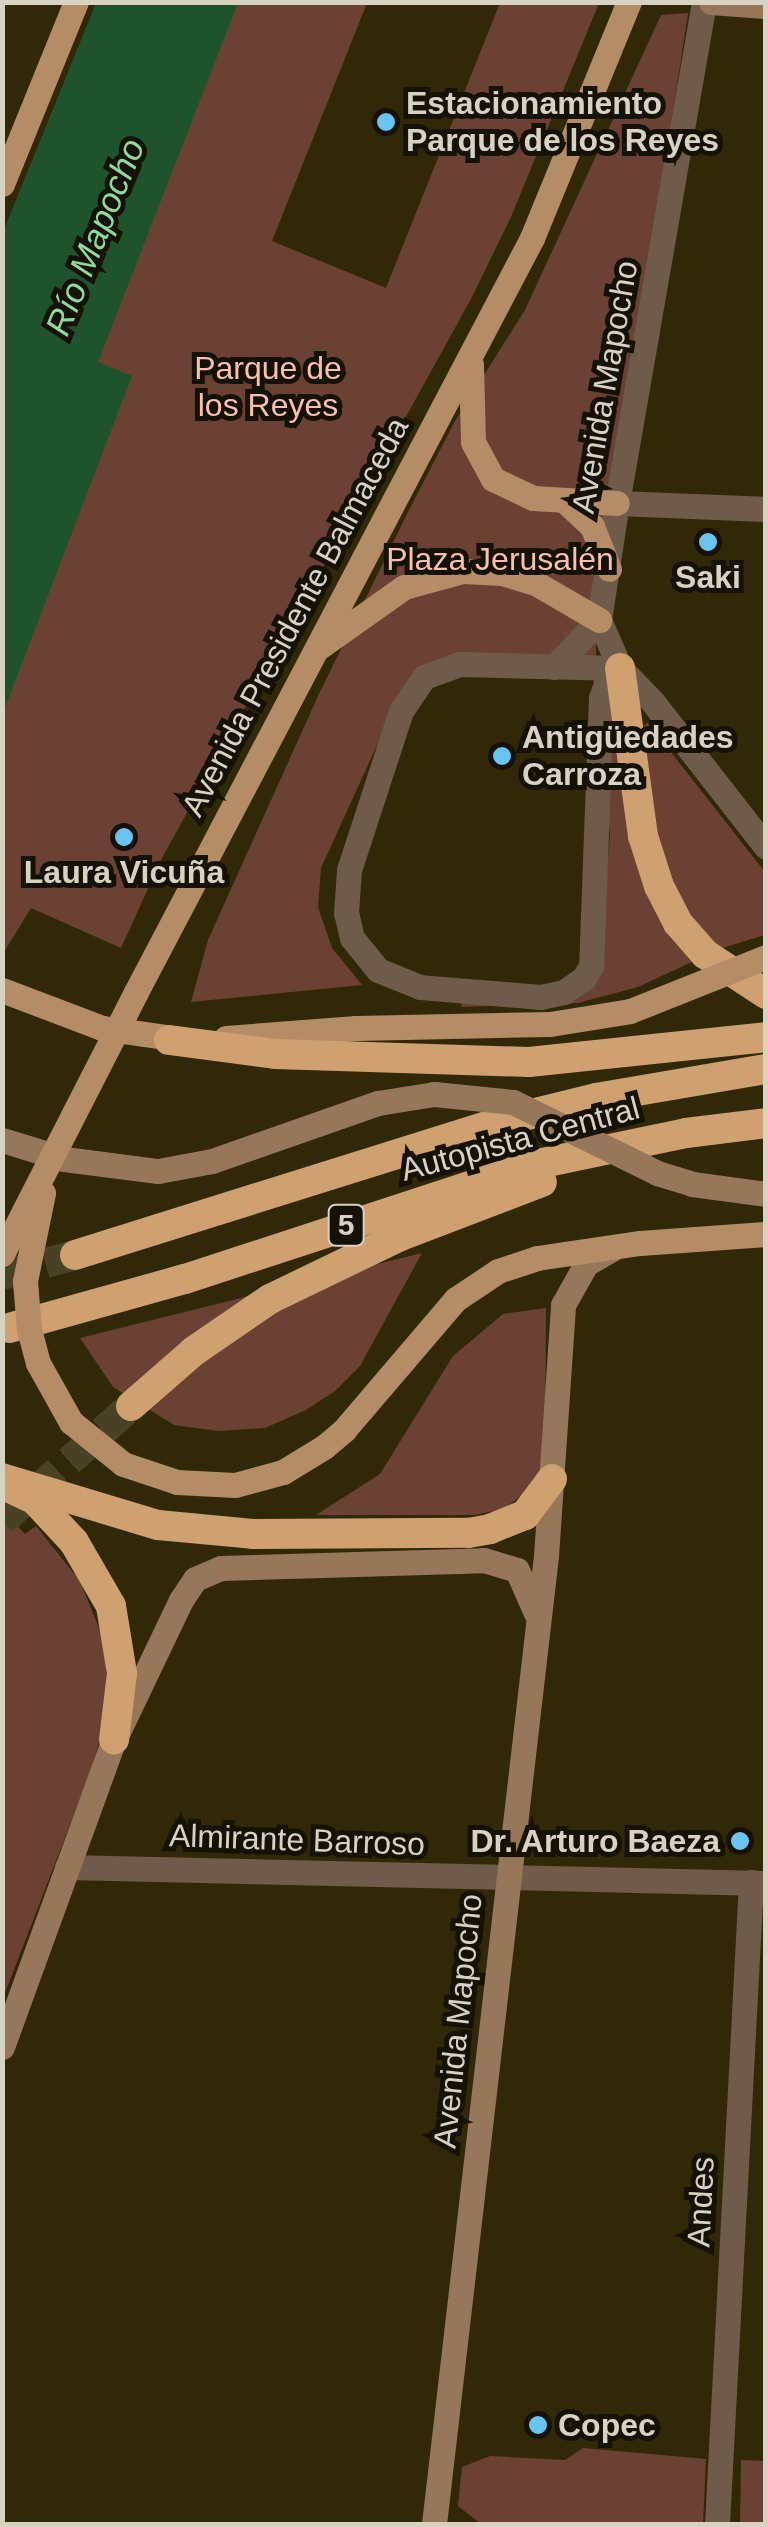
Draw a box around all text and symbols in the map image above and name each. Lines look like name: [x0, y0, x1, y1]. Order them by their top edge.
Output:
place label: Estacionamiento Parque de los Reyes: [406, 85, 719, 160]
marker: Estacionamiento Parque de los Reyes: [375, 111, 397, 133]
water label: Río Mapocho: [37, 133, 153, 341]
street label: Avenida Mapocho: [564, 258, 646, 516]
park label: Parque de los Reyes: [194, 350, 342, 425]
street label: Avenida Presidente Balmaceda: [173, 411, 417, 823]
marker: Saki: [697, 531, 719, 553]
park label: Plaza Jerusalén: [386, 540, 614, 578]
place label: Saki: [675, 558, 741, 596]
place label: Antigüedades Carroza: [522, 719, 734, 794]
marker: Antigüedades Carroza: [491, 745, 513, 767]
marker: Laura Vicuña: [113, 826, 135, 848]
place label: Laura Vicuña: [24, 853, 224, 891]
street label: Autopista Central: [396, 1089, 644, 1189]
road number: 5: [326, 1200, 366, 1250]
street label: Almirante Barroso: [168, 1816, 426, 1864]
place label: Dr. Arturo Baeza: [469, 1822, 720, 1860]
marker: Dr. Arturo Baeza: [729, 1830, 751, 1852]
street label: Avenida Mapocho: [426, 1892, 490, 2150]
street label: Andes: [679, 2156, 723, 2248]
place label: Copec: [558, 2406, 656, 2444]
marker: Copec: [527, 2414, 549, 2436]

